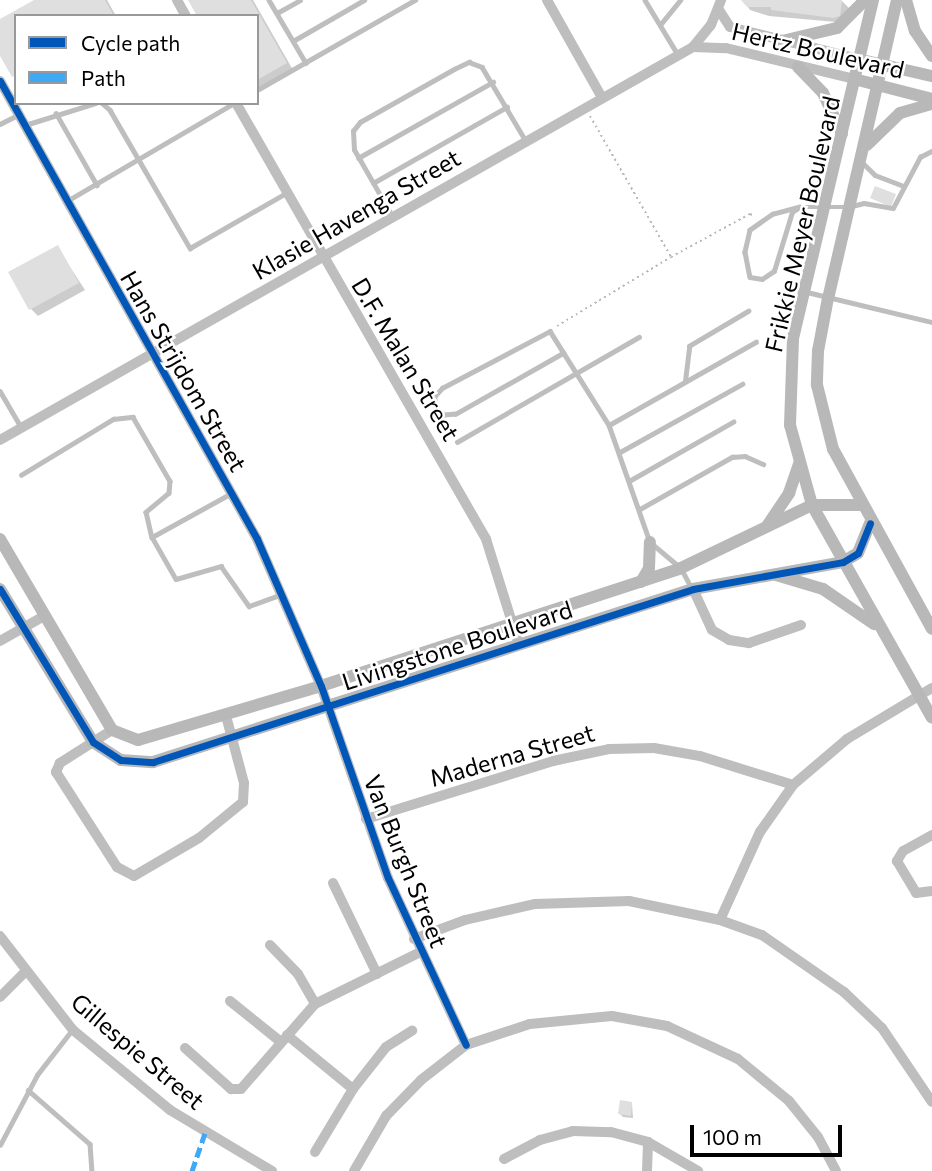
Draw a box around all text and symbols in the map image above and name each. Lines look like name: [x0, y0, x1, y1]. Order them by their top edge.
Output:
legend: [14, 14, 259, 105]
street label: Hertz Boulevard: [729, 16, 907, 84]
text: Cycle path: [81, 30, 180, 55]
text: Path: [81, 65, 126, 90]
street label: Frikkie Meyer Boulevard: [758, 93, 846, 355]
street label: Klasie Havenga Street: [247, 143, 465, 285]
street label: Hans Strijdom Street: [115, 266, 253, 476]
street label: D.F. Malan Street: [346, 272, 466, 446]
street label: Livingstone Boulevard: [338, 594, 576, 696]
street label: Maderna Street: [426, 718, 598, 792]
street label: Van Burgh Street: [358, 770, 454, 952]
street label: Gillespie Street: [66, 987, 210, 1115]
scale bar: [694, 1112, 846, 1156]
text: 100 m: [703, 1124, 762, 1149]

